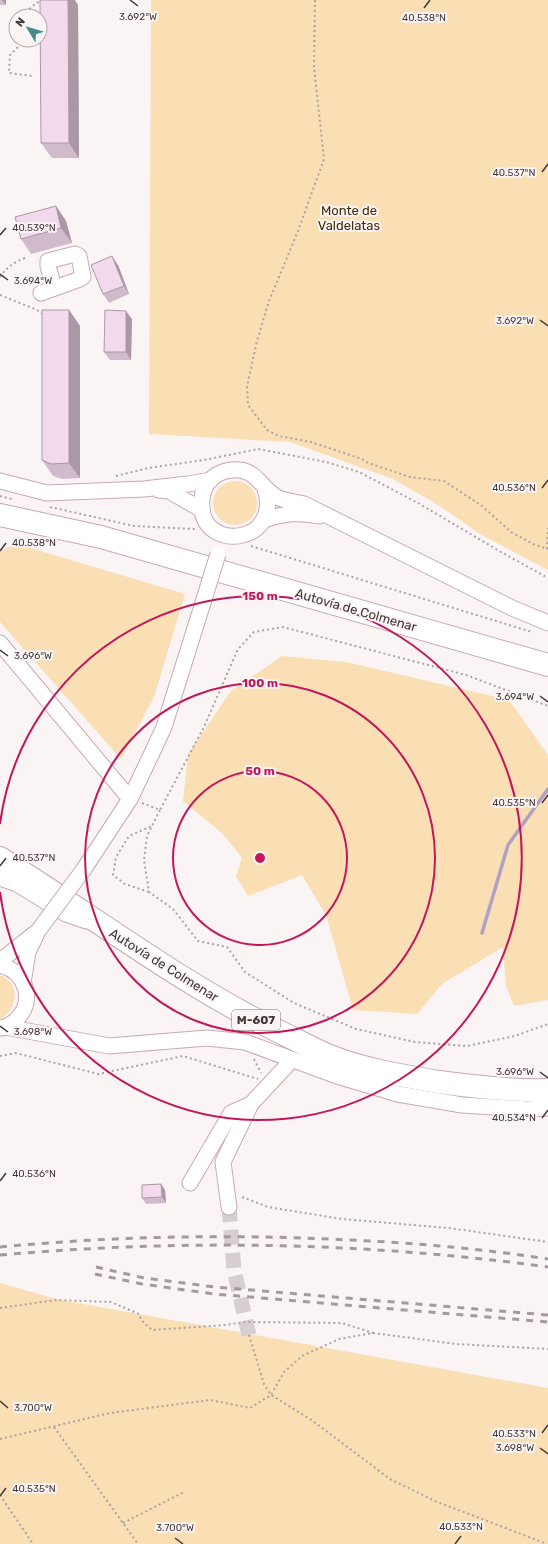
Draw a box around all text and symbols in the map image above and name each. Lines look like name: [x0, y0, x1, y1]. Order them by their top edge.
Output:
north arrow: [8, 8, 48, 48]
text: 3.692°W: [119, 11, 157, 23]
text: 40.538°N: [402, 12, 446, 24]
text: N: [13, 15, 28, 29]
text: 40.537°N: [493, 167, 535, 179]
park label: Monte de Valdelatas: [318, 203, 381, 233]
text: 40.539°N: [12, 222, 56, 234]
text: 3.694°W: [14, 275, 52, 287]
text: 3.692°W: [496, 315, 534, 327]
text: 40.536°N: [492, 482, 536, 494]
text: 40.538°N: [12, 537, 56, 549]
street label: Autovía de Colmenar: [293, 585, 419, 635]
text: 150 m: [242, 589, 278, 603]
text: 3.696°W: [14, 650, 52, 662]
text: 100 m: [242, 676, 278, 690]
text: 3.694°W: [496, 691, 534, 703]
text: 50 m: [245, 764, 275, 778]
text: 40.535°N: [492, 797, 536, 809]
centre of rings: [253, 851, 267, 865]
text: 40.537°N: [13, 852, 55, 864]
street label: Autovía de Colmenar: [107, 925, 221, 1005]
road number: M-607: [232, 1010, 280, 1030]
text: 3.698°W: [14, 1026, 52, 1038]
text: 3.696°W: [496, 1066, 534, 1078]
text: 40.534°N: [492, 1112, 536, 1124]
text: 40.536°N: [12, 1168, 56, 1180]
text: 3.700°W: [14, 1402, 52, 1414]
text: 40.533°N: [492, 1428, 536, 1440]
text: 3.698°W: [496, 1442, 534, 1454]
text: 40.535°N: [12, 1483, 56, 1495]
text: 40.533°N: [439, 1521, 483, 1533]
text: 3.700°W: [156, 1522, 194, 1534]

